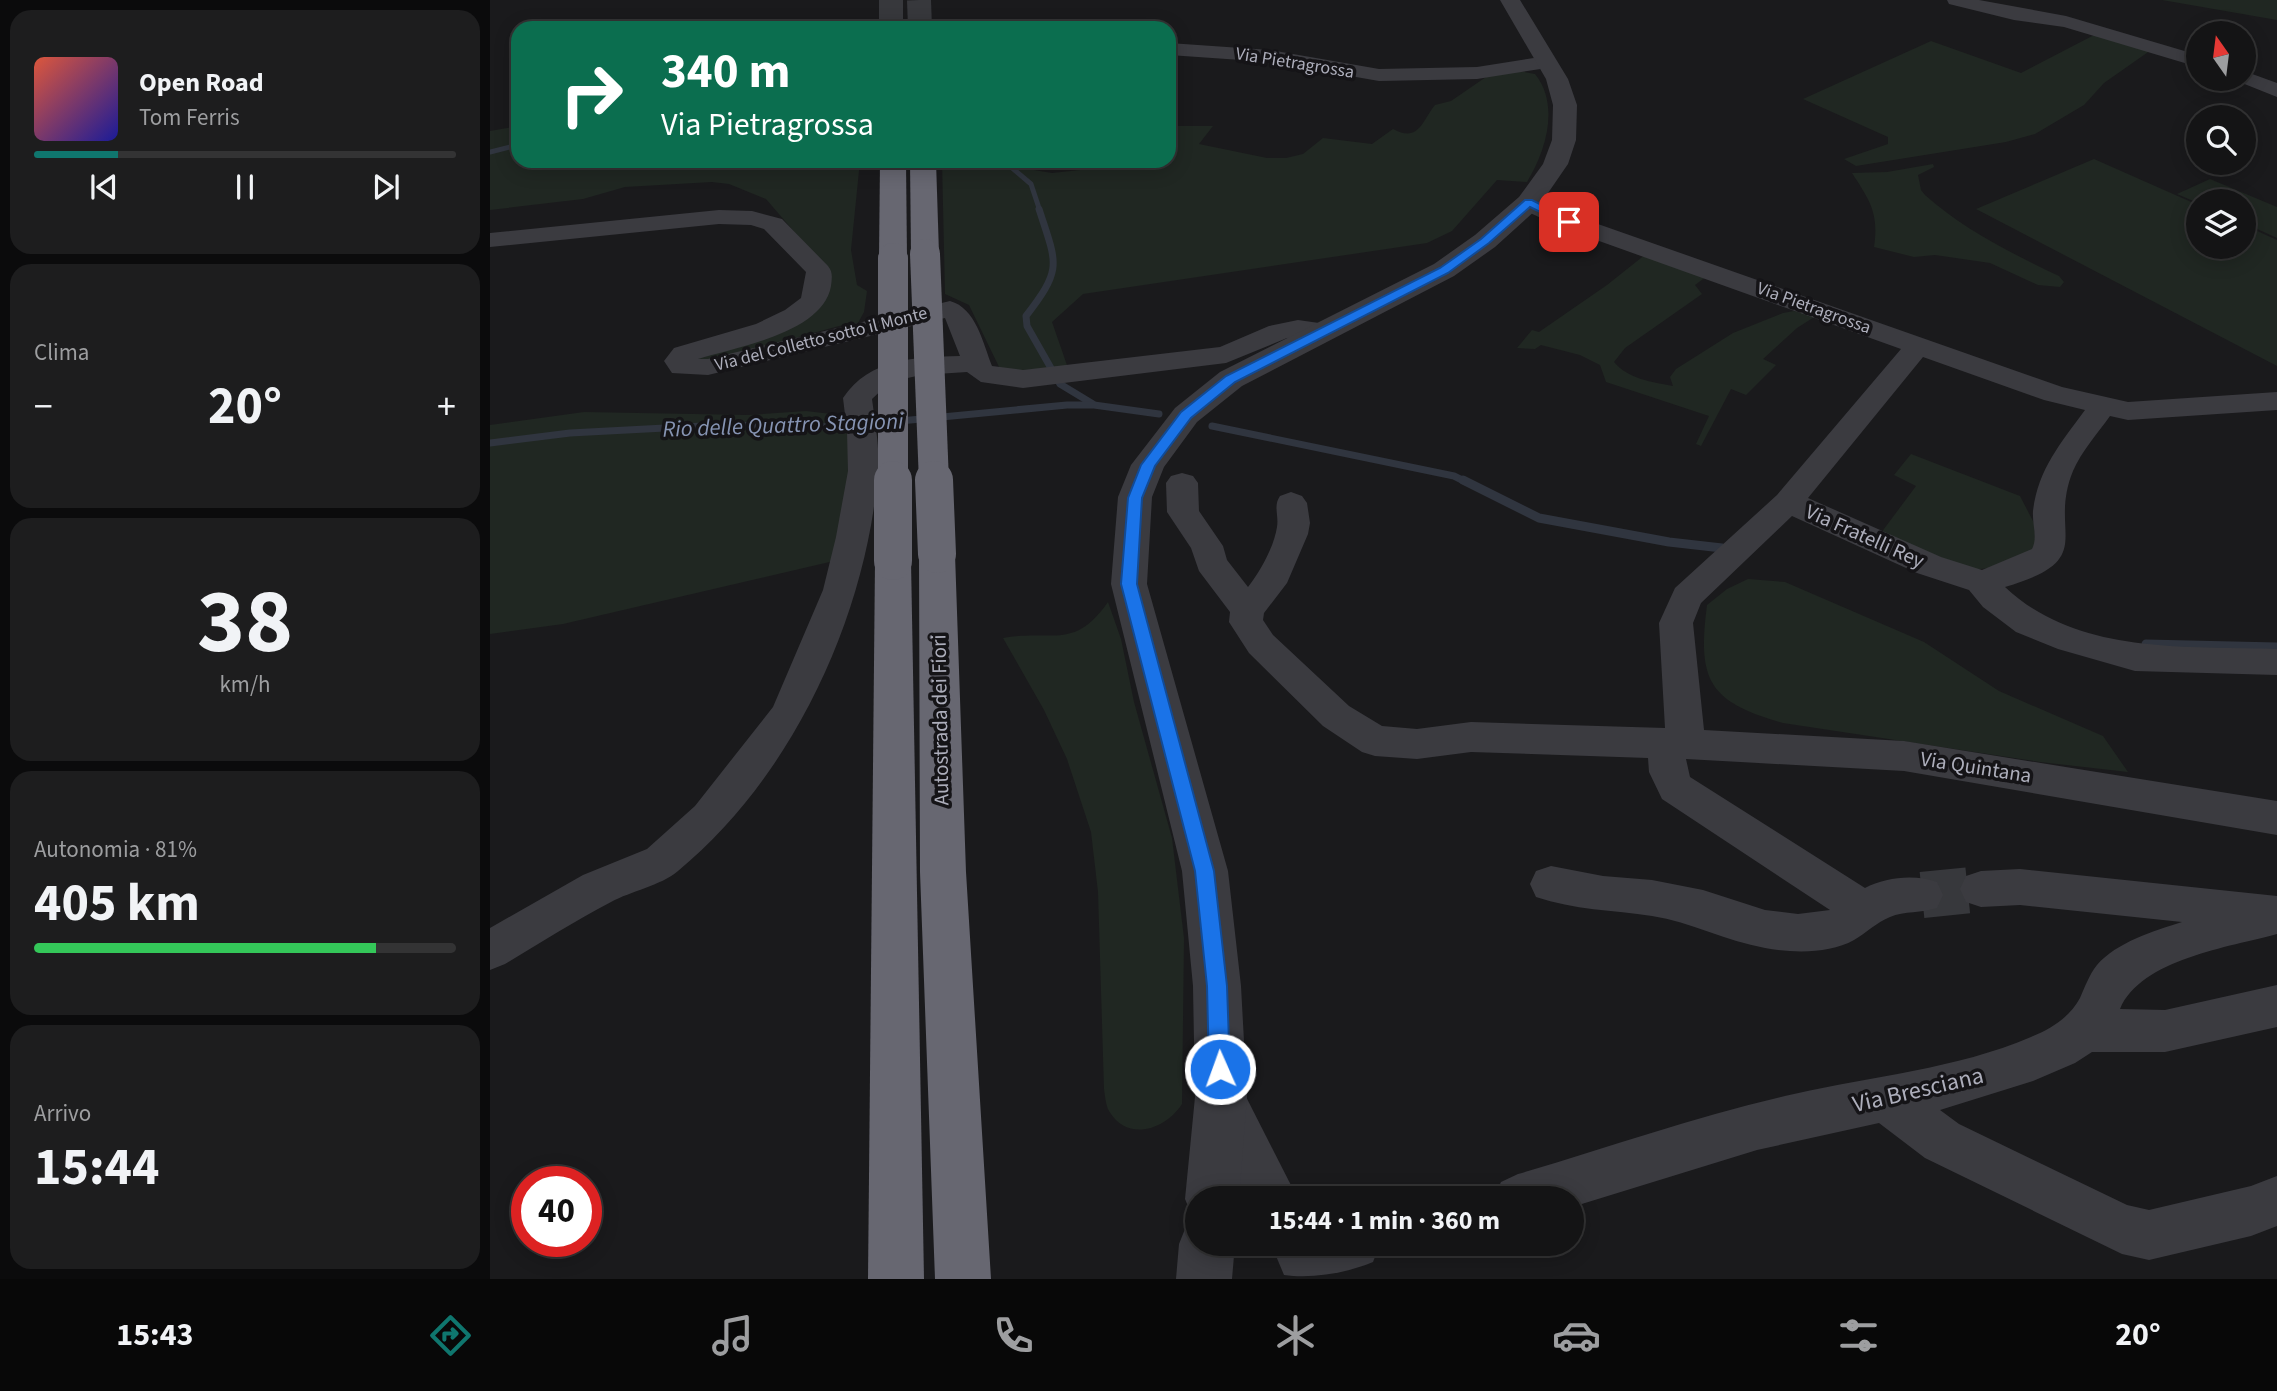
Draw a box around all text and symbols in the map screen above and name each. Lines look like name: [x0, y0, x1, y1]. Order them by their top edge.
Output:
north arrow: [2186, 21, 2256, 91]
map controls: [2186, 21, 2256, 259]
text: 340 m: [661, 37, 790, 107]
street label: Via Pietragrossa: [1234, 41, 1356, 85]
icon: right: [546, 49, 637, 140]
text: Open Road: [139, 64, 264, 101]
text: Tom Ferris: [139, 101, 240, 134]
text: Via Pietragrossa: [661, 102, 874, 148]
button: search: [2186, 105, 2256, 175]
icon: previous: [85, 168, 123, 206]
icon: pause: [226, 168, 264, 206]
icon: next: [367, 168, 405, 206]
button: layers: [2186, 189, 2256, 259]
pin: [1539, 192, 1599, 252]
icon: arrive: [1550, 203, 1588, 241]
street label: Via Pietragrossa: [1753, 276, 1875, 340]
street label: Via del Colletto sotto il Monte: [712, 300, 930, 378]
text: Clima: [34, 336, 89, 369]
text: 20°: [208, 370, 282, 444]
text: −: [34, 380, 53, 434]
text: +: [437, 380, 456, 434]
water label: Rio delle Quattro Stagioni: [662, 404, 905, 446]
street label: Via Fratelli Rey: [1801, 496, 1929, 576]
text: 38: [197, 558, 293, 687]
street label: Autostrada dei Fiori: [924, 634, 956, 806]
text: km/h: [219, 668, 271, 701]
street label: Via Quintana: [1918, 743, 2034, 791]
text: Autonomia · 81%: [34, 833, 197, 866]
text: 405 km: [34, 867, 200, 941]
position arrow: [1183, 1032, 1257, 1106]
street label: Via Bresciana: [1849, 1058, 1987, 1122]
text: Arrivo: [34, 1097, 91, 1130]
text: 15:44: [34, 1131, 159, 1205]
speed limit sign: 40: [511, 1166, 602, 1257]
text: 15:44 · 1 min · 360 m: [1269, 1202, 1500, 1239]
icon: directions: [426, 1311, 475, 1360]
icon: music: [708, 1311, 757, 1360]
icon: phone: [989, 1311, 1038, 1360]
icon: climate: [1271, 1311, 1320, 1360]
icon: car: [1552, 1311, 1601, 1360]
icon: filters: [1834, 1311, 1883, 1360]
text: 15:43: [116, 1312, 193, 1358]
text: 20°: [2115, 1312, 2161, 1358]

